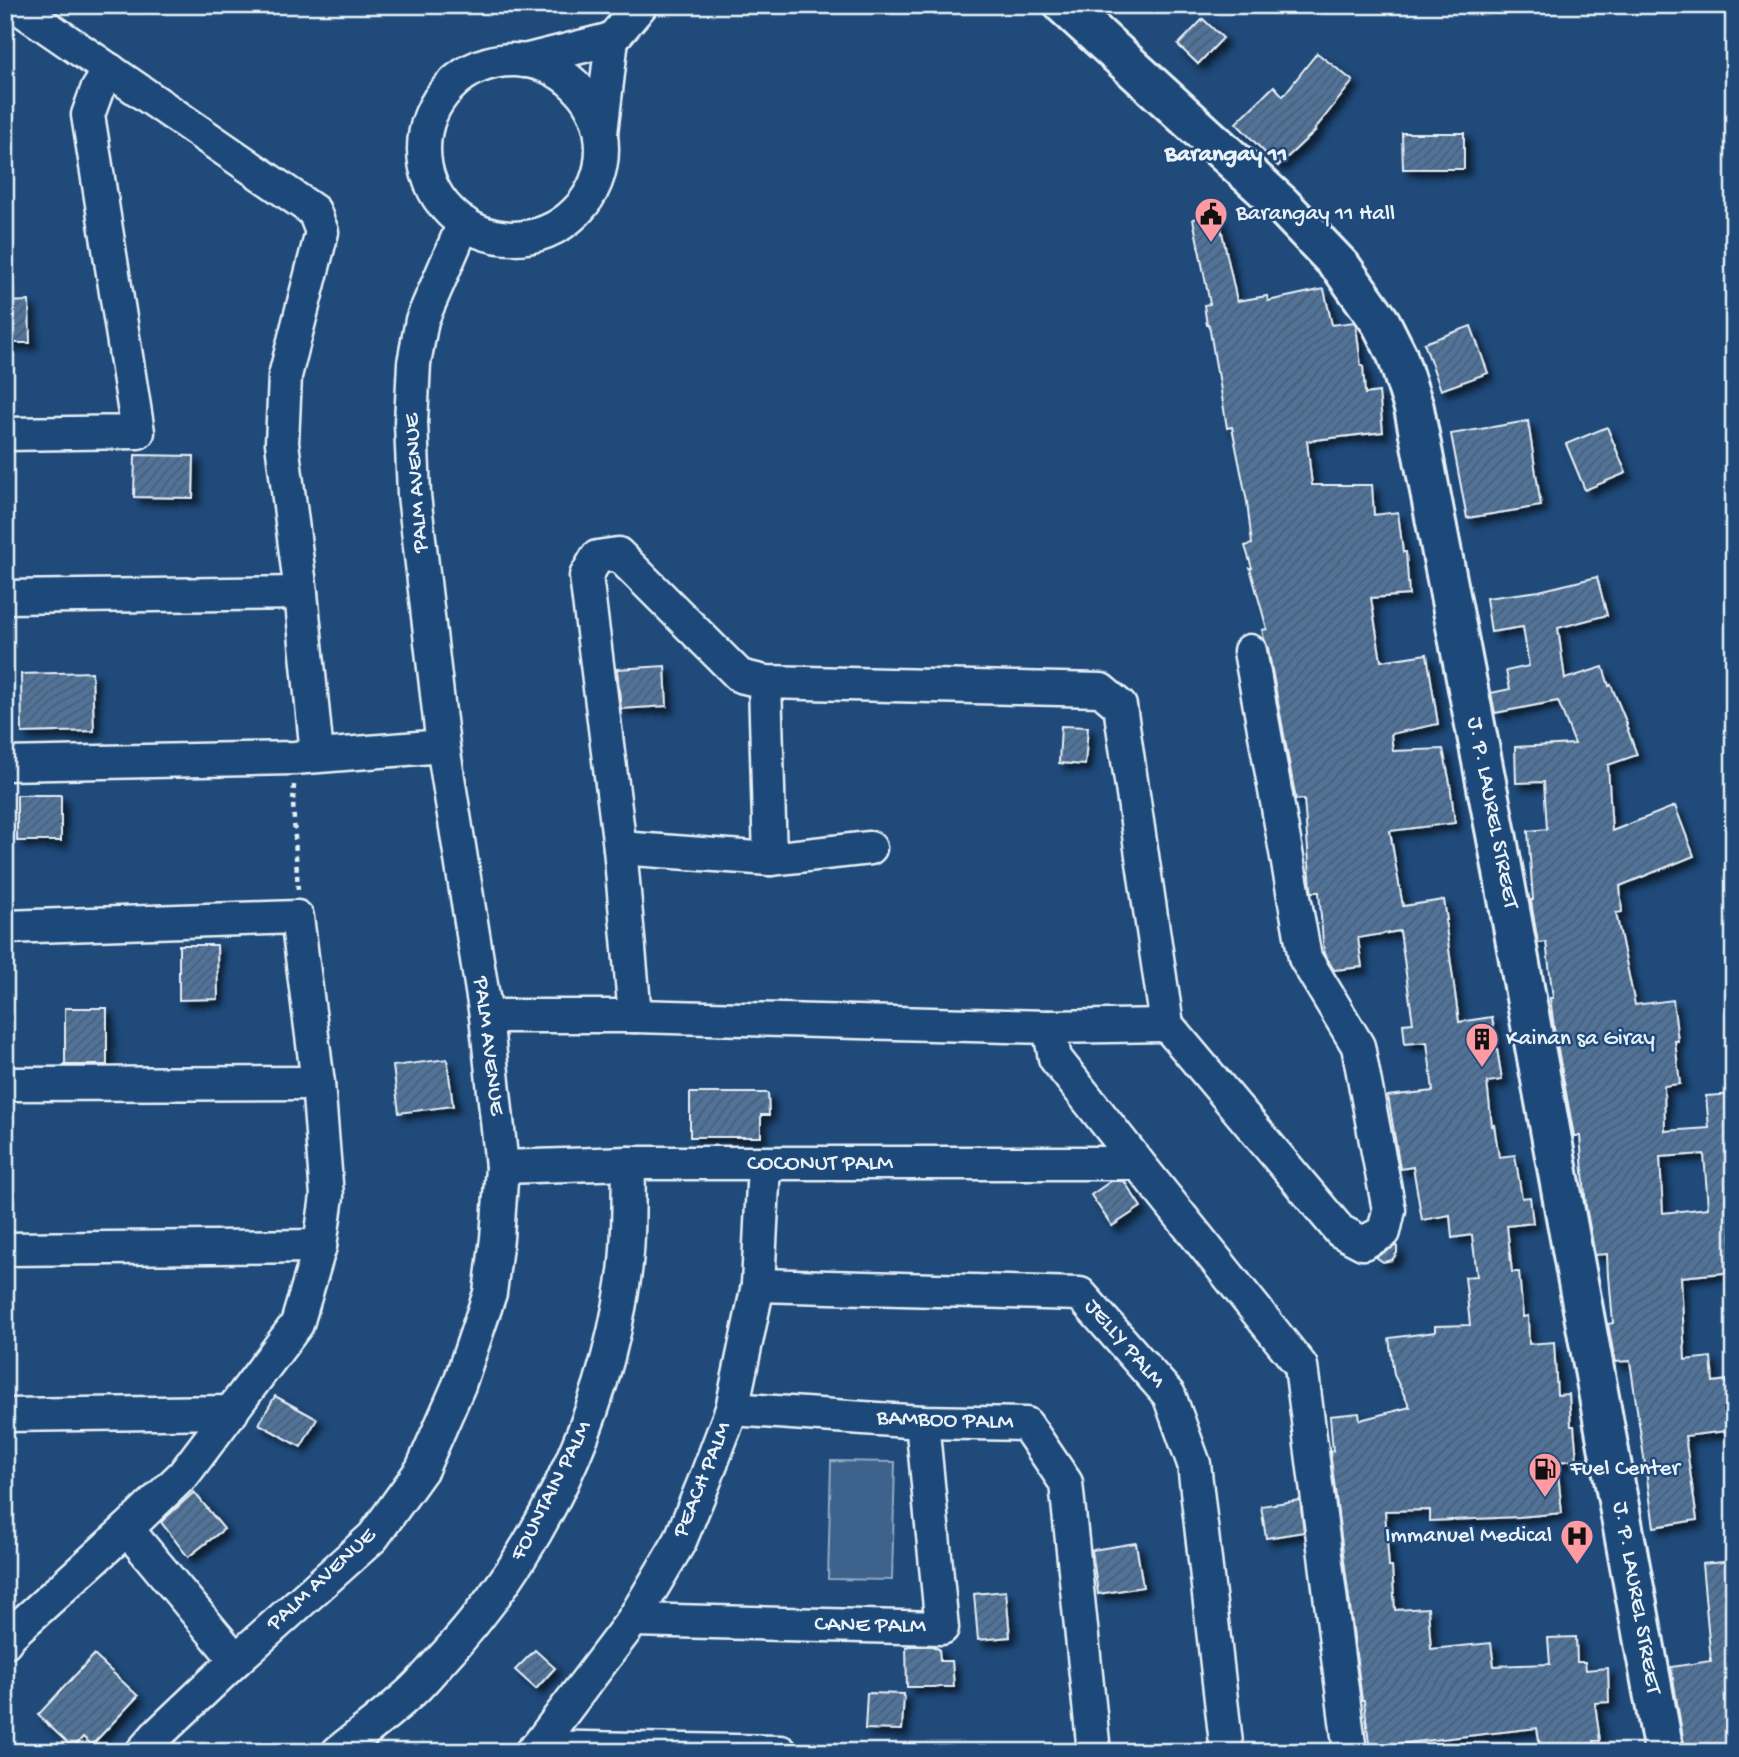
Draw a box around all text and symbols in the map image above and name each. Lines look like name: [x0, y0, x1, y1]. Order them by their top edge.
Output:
district label: Barangay 11: [1164, 141, 1287, 170]
public building icon: Barangay 11 Hall: [1192, 195, 1230, 244]
place label: Barangay 11 Hall: [1235, 201, 1395, 228]
street label: PALM AVENUE: [399, 411, 435, 554]
street label: J. P. LAUREL STREET: [1460, 715, 1524, 912]
street label: PALM AVENUE: [466, 974, 510, 1118]
building icon: Kainan sa Giray: [1463, 1020, 1501, 1069]
place label: Kainan sa Giray: [1506, 1026, 1655, 1053]
street label: COCONUT PALM: [747, 1151, 894, 1178]
street label: JELLY PALM: [1078, 1294, 1171, 1395]
street label: BAMBOO PALM: [875, 1405, 1015, 1437]
street label: FOUNTAIN PALM: [505, 1416, 599, 1566]
street label: PEACH PALM: [667, 1417, 739, 1543]
fuel station icon: Fuel Center: [1526, 1450, 1564, 1499]
place label: Fuel Center: [1569, 1456, 1681, 1483]
street label: J. P. LAUREL STREET: [1606, 1500, 1666, 1697]
hospital icon: Immanuel Medical: [1558, 1517, 1596, 1566]
street label: PALM AVENUE: [261, 1521, 383, 1638]
place label: Immanuel Medical: [1385, 1523, 1552, 1550]
street label: CANE PALM: [814, 1612, 927, 1640]

